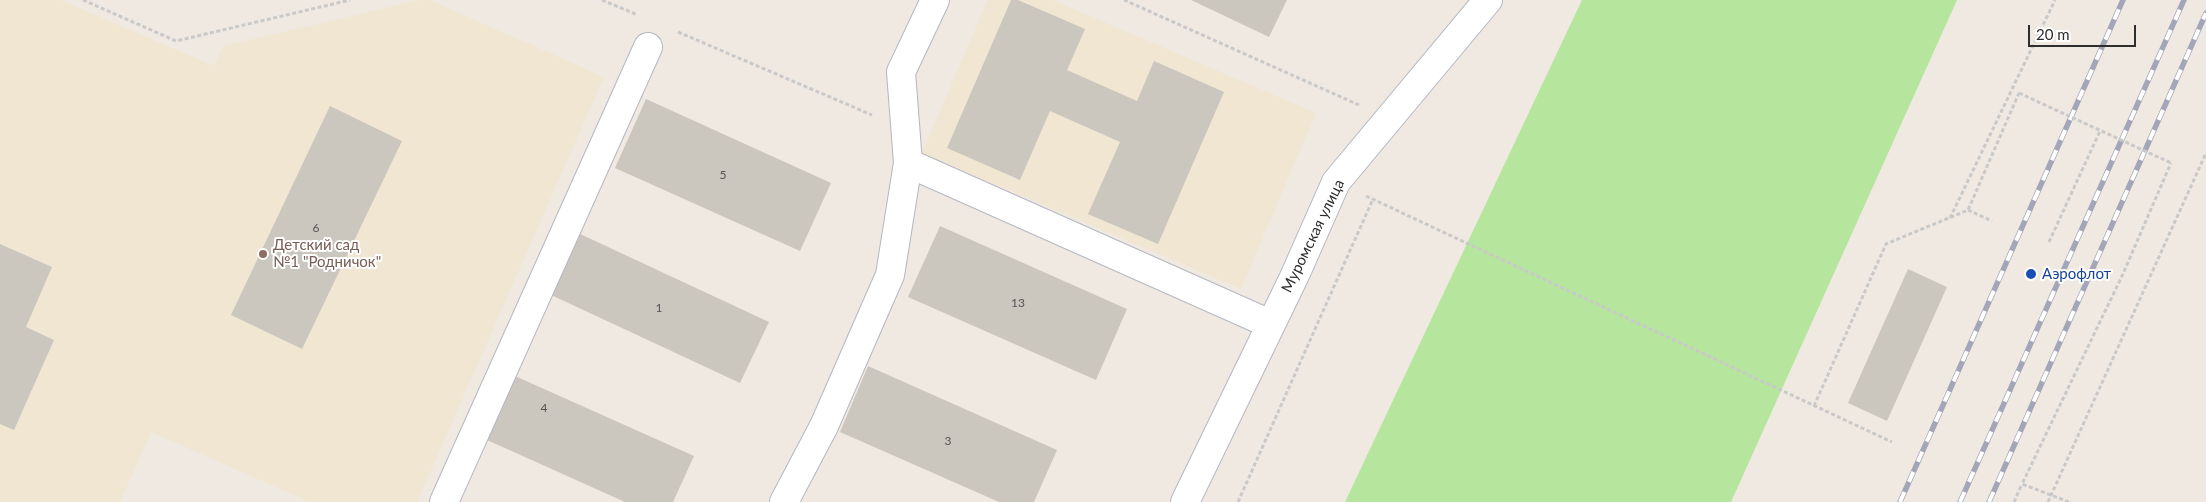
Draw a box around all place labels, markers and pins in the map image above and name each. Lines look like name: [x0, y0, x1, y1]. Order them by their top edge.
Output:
place label: Детский сад №1 "Родничок": [273, 236, 381, 271]
marker: Детский сад №1 "Родничок": [257, 248, 269, 260]
place label: Аэрофлот: [2042, 265, 2111, 283]
marker: Аэрофлот: [2024, 267, 2038, 281]

